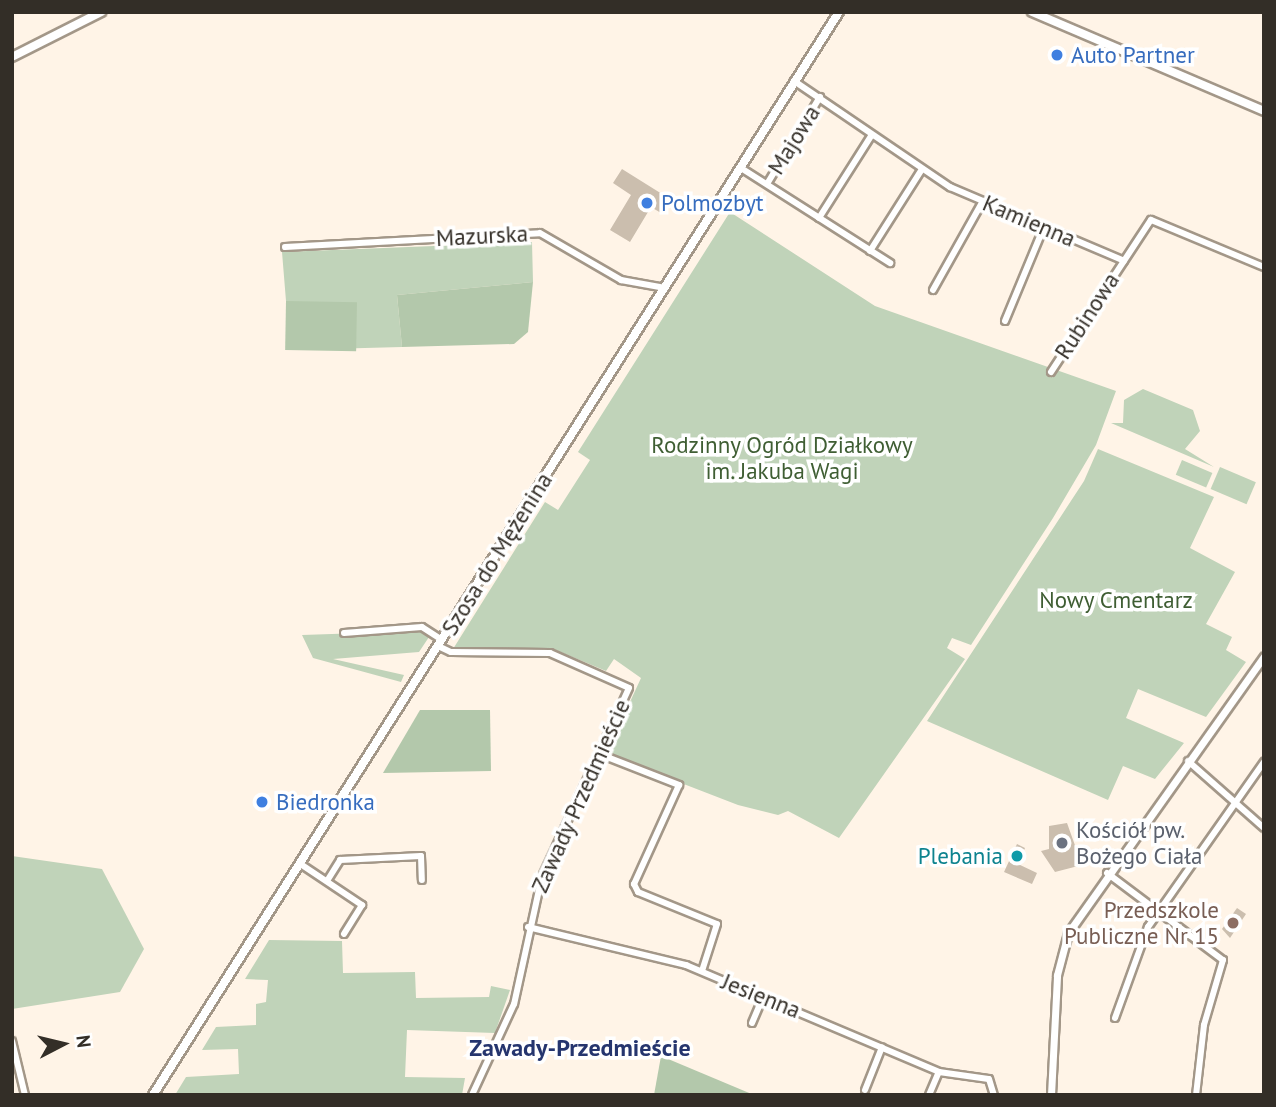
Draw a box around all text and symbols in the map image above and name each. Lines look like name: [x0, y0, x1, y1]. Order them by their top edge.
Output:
place label: Auto Partner: [1071, 41, 1195, 69]
marker: Auto Partner: [1049, 47, 1065, 63]
street label: Majowa: [762, 100, 826, 180]
place label: Polmozbyt: [661, 189, 764, 217]
street label: Kamienna: [979, 189, 1079, 253]
marker: Polmozbyt: [639, 195, 655, 211]
street label: Mazurska: [435, 220, 529, 252]
street label: Rubinowa: [1049, 268, 1125, 364]
park label: Rodzinny Ogród Działkowy im. Jakuba Wagi: [651, 431, 913, 485]
street label: Szosa do Mężenina: [436, 468, 558, 640]
park label: Nowy Cmentarz: [1039, 586, 1193, 614]
street label: Zawady Przedmieście: [526, 695, 636, 897]
place label: Biedronka: [276, 788, 375, 816]
marker: Biedronka: [254, 794, 270, 810]
place label: Kościół pw. Bożego Ciała: [1076, 816, 1202, 870]
marker: Kościół pw. Bożego Ciała: [1054, 835, 1070, 851]
place label: Plebania: [918, 842, 1003, 870]
marker: Plebania: [1009, 848, 1025, 864]
place label: Przedszkole Publiczne Nr 15: [1064, 896, 1219, 950]
marker: Przedszkole Publiczne Nr 15: [1225, 915, 1241, 931]
street label: Jesienna: [718, 968, 804, 1024]
north arrow: [28, 1009, 98, 1079]
text: N: [71, 1034, 97, 1049]
district label: Zawady-Przedmieście: [469, 1034, 691, 1062]

